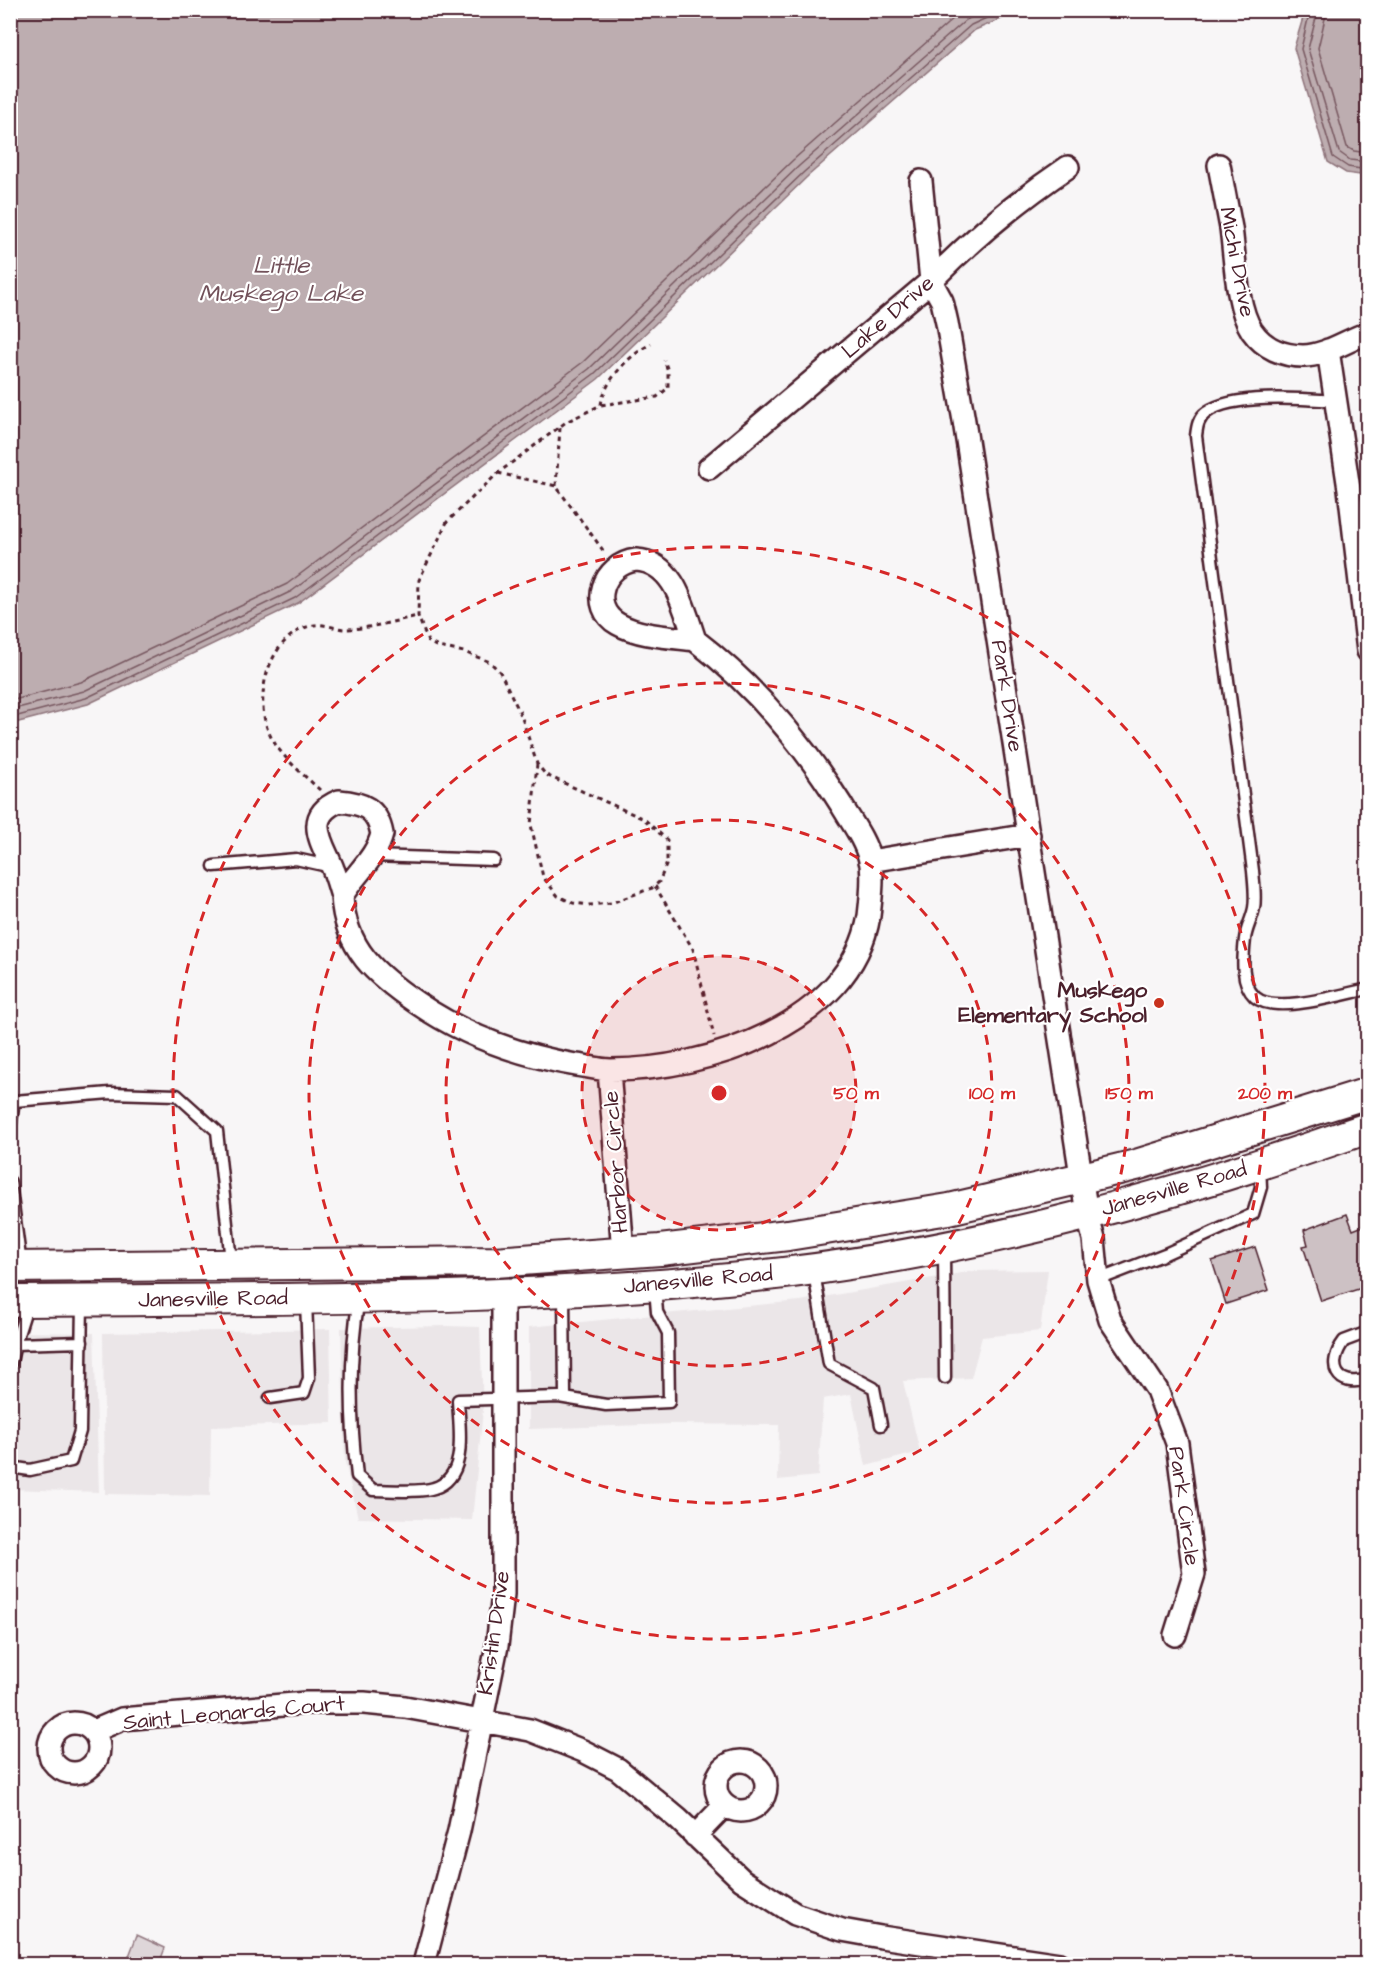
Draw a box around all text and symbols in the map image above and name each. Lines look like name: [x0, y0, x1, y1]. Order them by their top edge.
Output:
street label: Michi Drive: [1211, 204, 1263, 320]
water label: Little Muskego Lake: [199, 249, 364, 312]
street label: Lake Drive: [835, 268, 941, 366]
street label: Park Drive: [983, 638, 1031, 754]
place label: Muskego Elementary School: [958, 975, 1148, 1033]
marker: Muskego Elementary School: [1152, 996, 1166, 1010]
text: 50 m: [833, 1081, 880, 1106]
text: 100 m: [969, 1081, 1016, 1106]
text: 150 m: [1105, 1081, 1154, 1106]
text: 200 m: [1237, 1081, 1293, 1106]
centre of rings: [709, 1083, 729, 1103]
street label: Harbor Circle: [596, 1090, 636, 1234]
street label: Janesville Road: [1098, 1153, 1250, 1225]
street label: Janesville Road: [622, 1258, 774, 1302]
street label: Janesville Road: [138, 1282, 288, 1316]
street label: Park Circle: [1160, 1444, 1208, 1568]
street label: Kristin Drive: [470, 1569, 518, 1697]
street label: Saint Leonards Court: [122, 1688, 346, 1738]

